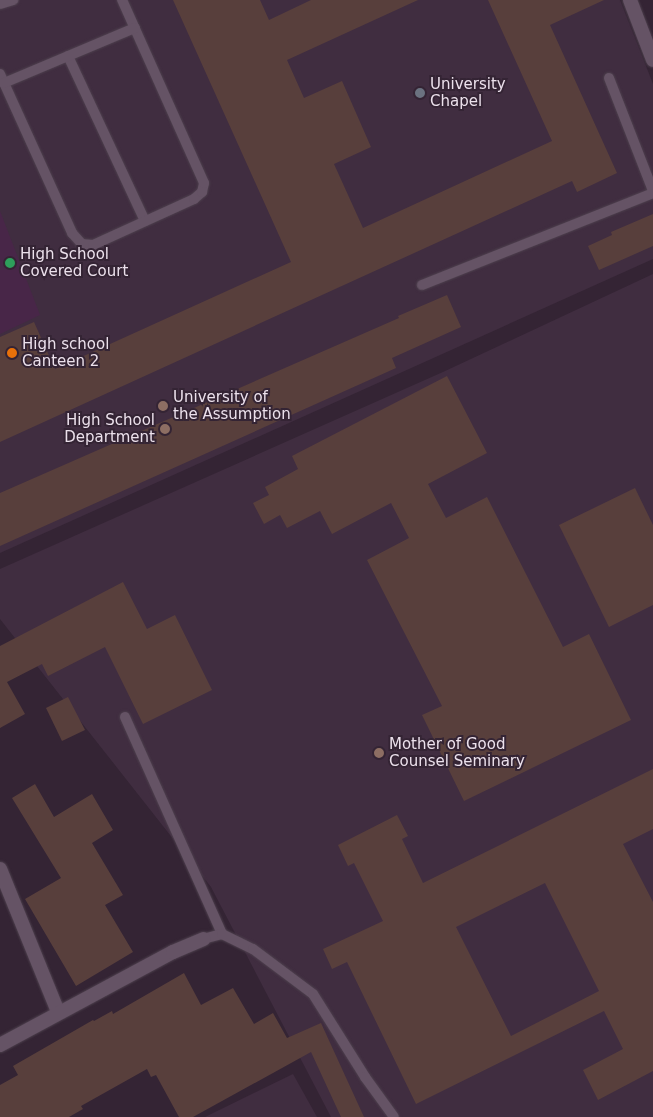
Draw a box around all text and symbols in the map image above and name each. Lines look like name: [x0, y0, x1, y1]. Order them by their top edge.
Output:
place label: University Chapel: [430, 75, 506, 110]
marker: University Chapel: [414, 87, 426, 99]
place label: High School Covered Court: [20, 245, 128, 280]
marker: High School Covered Court: [4, 257, 16, 269]
place label: High school Canteen 2: [22, 335, 109, 370]
marker: High school Canteen 2: [6, 347, 18, 359]
place label: University of the Assumption: [173, 388, 291, 423]
marker: University of the Assumption: [157, 400, 169, 412]
place label: High School Department: [64, 411, 155, 446]
marker: High School Department: [159, 423, 171, 435]
place label: Mother of Good Counsel Seminary: [389, 735, 525, 770]
marker: Mother of Good Counsel Seminary: [373, 747, 385, 759]

